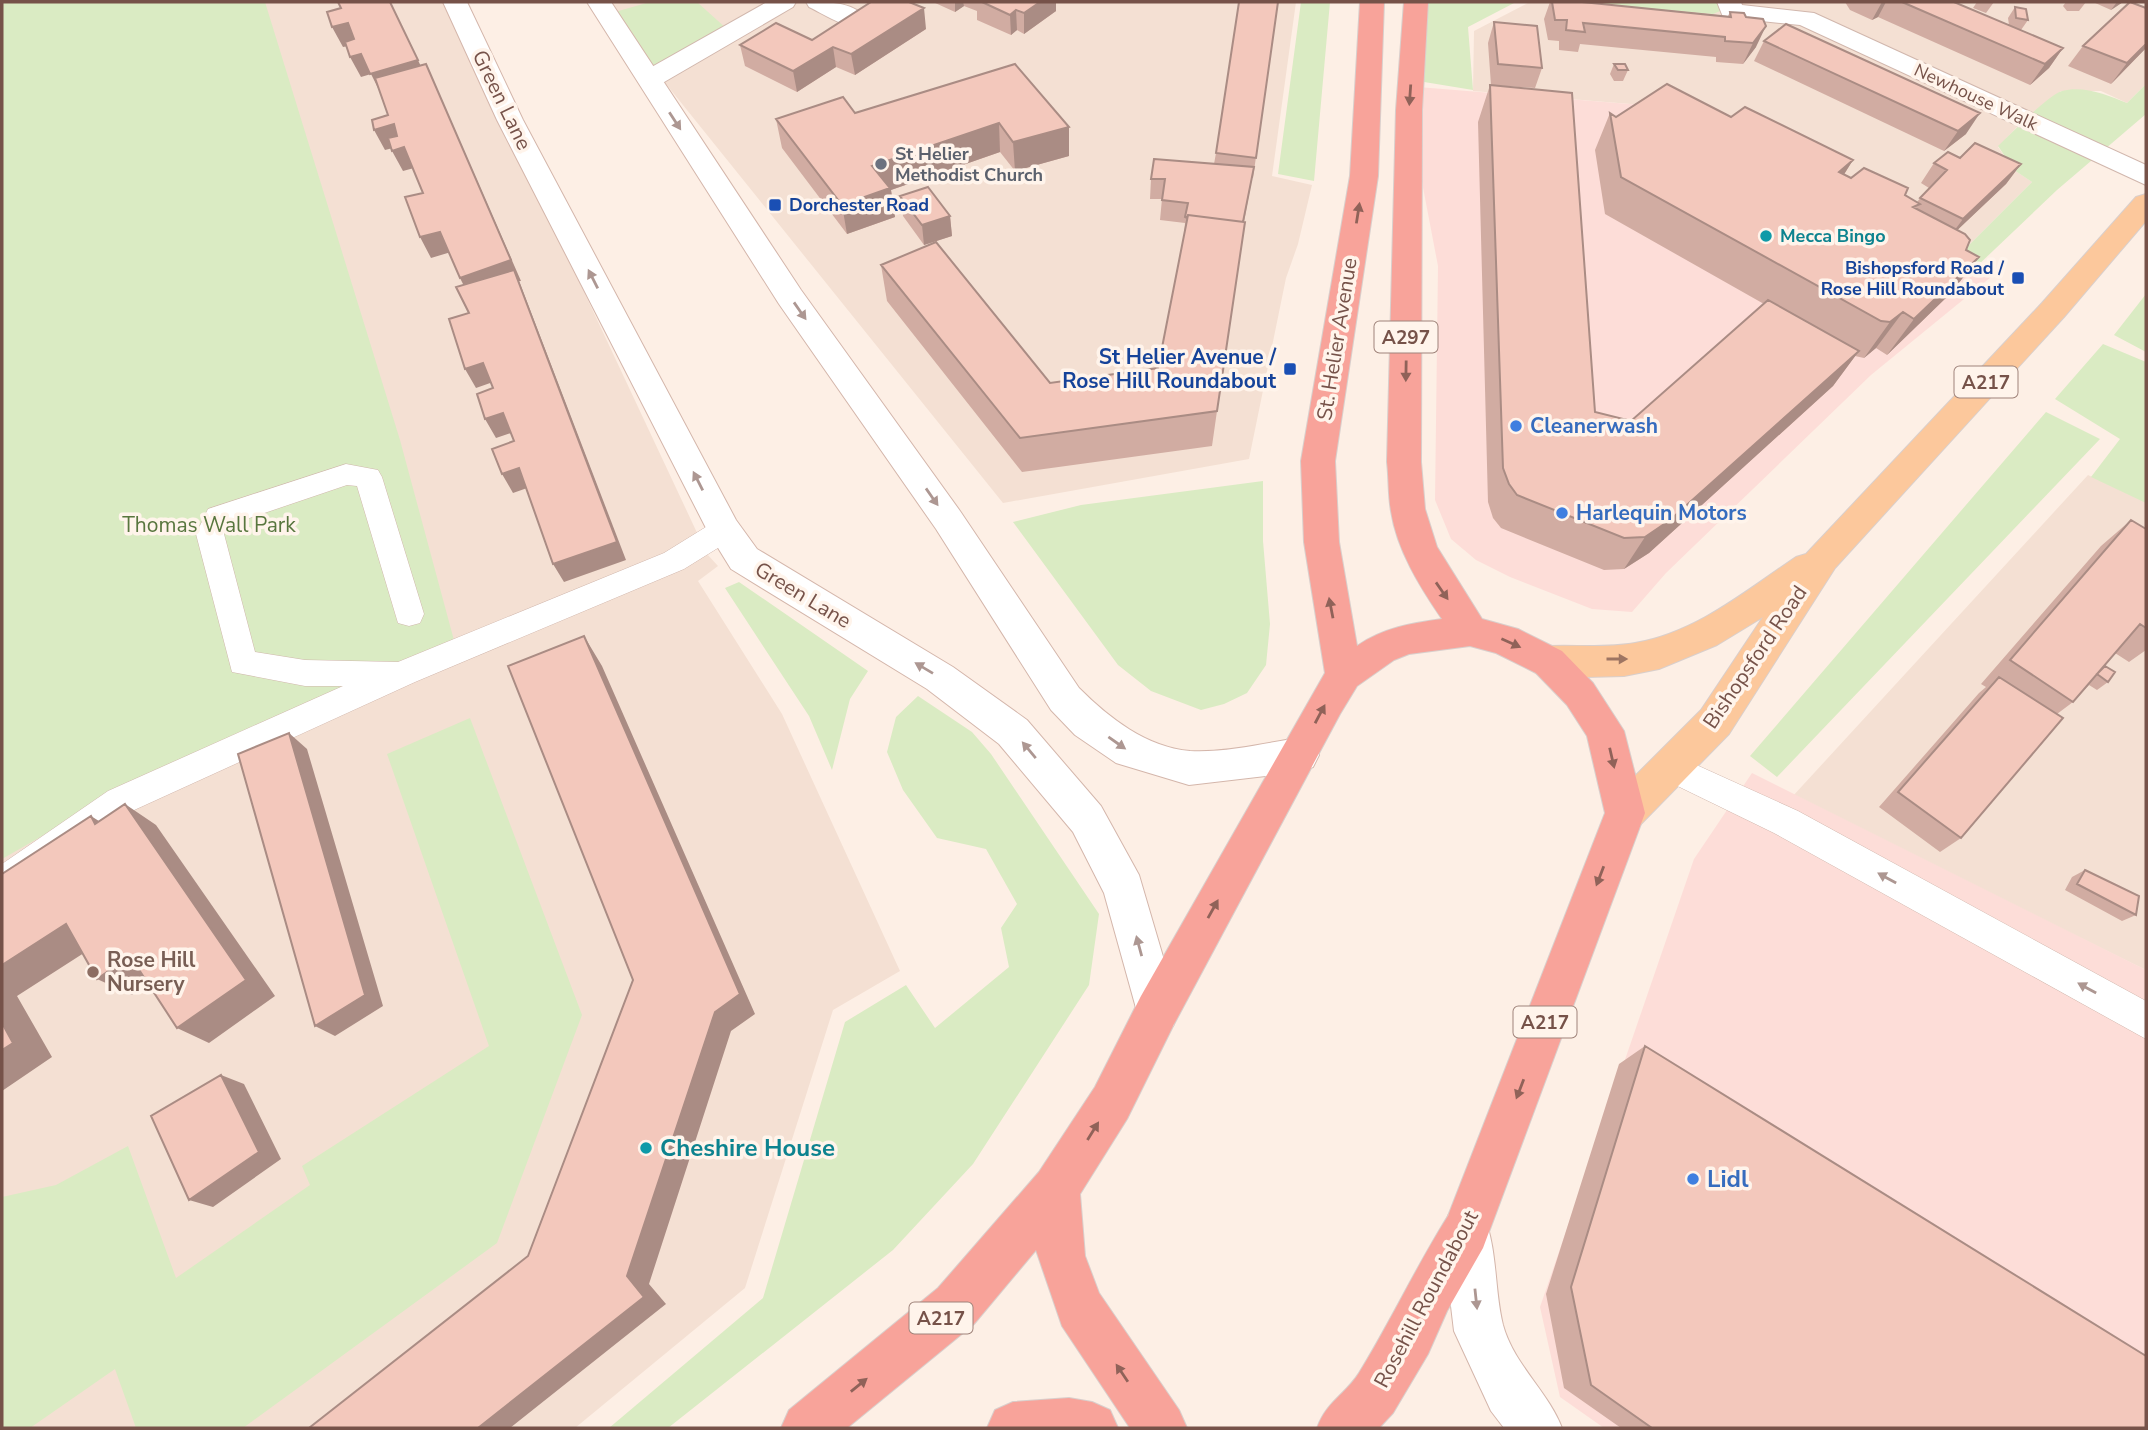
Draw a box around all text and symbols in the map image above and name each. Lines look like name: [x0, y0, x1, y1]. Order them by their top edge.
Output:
street label: Green Lane: [466, 45, 538, 155]
street label: Newhouse Walk: [1910, 58, 2043, 137]
one-way arrow: [1405, 84, 1416, 106]
one-way arrow: [668, 112, 681, 131]
place label: St Helier Methodist Church: [895, 142, 1043, 187]
marker: St Helier Methodist Church: [873, 156, 889, 172]
place label: Dorchester Road: [789, 193, 929, 217]
marker: Dorchester Road: [767, 197, 783, 213]
one-way arrow: [1353, 202, 1364, 224]
place label: Mecca Bingo: [1780, 224, 1886, 248]
marker: Mecca Bingo: [1758, 228, 1774, 244]
street label: St. Helier Avenue: [1310, 256, 1364, 422]
place label: Bishopsford Road / Rose Hill Roundabout: [1821, 256, 2004, 301]
one-way arrow: [588, 269, 599, 289]
marker: Bishopsford Road / Rose Hill Roundabout: [2010, 270, 2026, 286]
one-way arrow: [793, 302, 807, 320]
road number: A297: [1374, 322, 1438, 352]
place label: St Helier Avenue / Rose Hill Roundabout: [1062, 343, 1277, 395]
one-way arrow: [1400, 360, 1411, 382]
marker: St Helier Avenue / Rose Hill Roundabout: [1282, 361, 1298, 377]
road number: A217: [1954, 366, 2018, 398]
place label: Cleanerwash: [1530, 412, 1658, 440]
marker: Cleanerwash: [1508, 418, 1524, 434]
one-way arrow: [692, 471, 704, 491]
one-way arrow: [925, 488, 939, 506]
place label: Harlequin Motors: [1576, 499, 1747, 527]
marker: Harlequin Motors: [1554, 505, 1570, 521]
park label: Thomas Wall Park: [122, 511, 296, 539]
street label: Green Lane: [750, 555, 856, 635]
street label: Bishopsford Road: [1697, 580, 1813, 734]
one-way arrow: [1435, 582, 1449, 600]
one-way arrow: [1326, 597, 1337, 619]
one-way arrow: [1500, 638, 1521, 649]
one-way arrow: [1607, 653, 1629, 665]
one-way arrow: [914, 662, 933, 674]
one-way arrow: [1314, 704, 1326, 724]
one-way arrow: [1108, 736, 1126, 750]
one-way arrow: [1022, 742, 1037, 759]
one-way arrow: [1607, 747, 1618, 769]
one-way arrow: [1595, 866, 1606, 887]
one-way arrow: [1878, 872, 1897, 884]
one-way arrow: [1208, 899, 1219, 919]
one-way arrow: [1133, 934, 1144, 956]
place label: Rose Hill Nursery: [107, 946, 196, 998]
marker: Rose Hill Nursery: [85, 964, 101, 980]
one-way arrow: [2077, 982, 2096, 994]
road number: A217: [1514, 1006, 1576, 1038]
one-way arrow: [1514, 1079, 1525, 1100]
one-way arrow: [1086, 1122, 1099, 1141]
place label: Cheshire House: [660, 1132, 835, 1164]
marker: Cheshire House: [638, 1140, 654, 1156]
place label: Lidl: [1707, 1163, 1749, 1195]
marker: Lidl: [1685, 1171, 1701, 1187]
street label: Rosehill Roundabout: [1367, 1205, 1485, 1393]
one-way arrow: [1471, 1288, 1482, 1310]
road number: A217: [909, 1302, 972, 1334]
one-way arrow: [1115, 1364, 1129, 1382]
one-way arrow: [851, 1378, 868, 1393]

